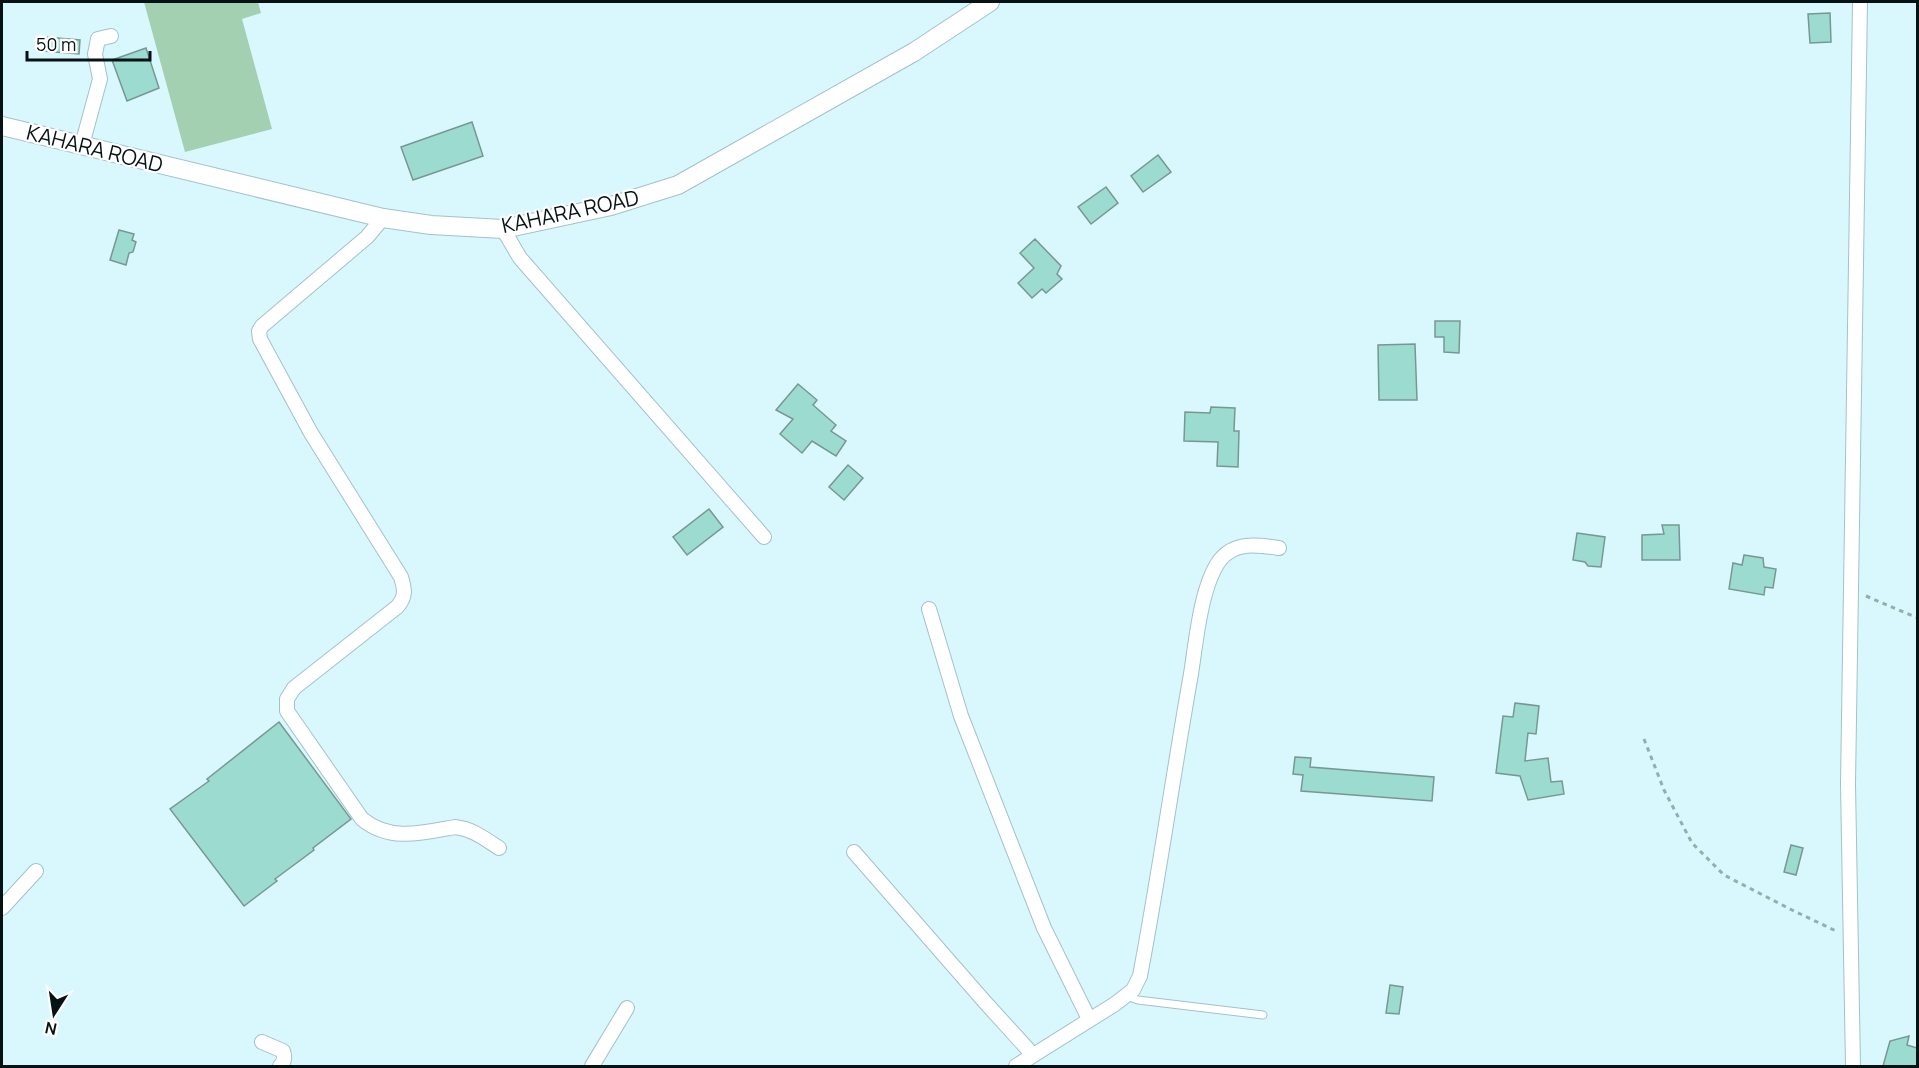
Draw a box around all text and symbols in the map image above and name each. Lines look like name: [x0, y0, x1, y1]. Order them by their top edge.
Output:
scale bar: [27, 24, 150, 62]
text: 50 m: [36, 32, 76, 56]
street label: KAHARA ROAD: [24, 118, 166, 178]
street label: KAHARA ROAD: [499, 183, 641, 239]
north arrow: [24, 984, 84, 1044]
text: N: [43, 1017, 59, 1041]

